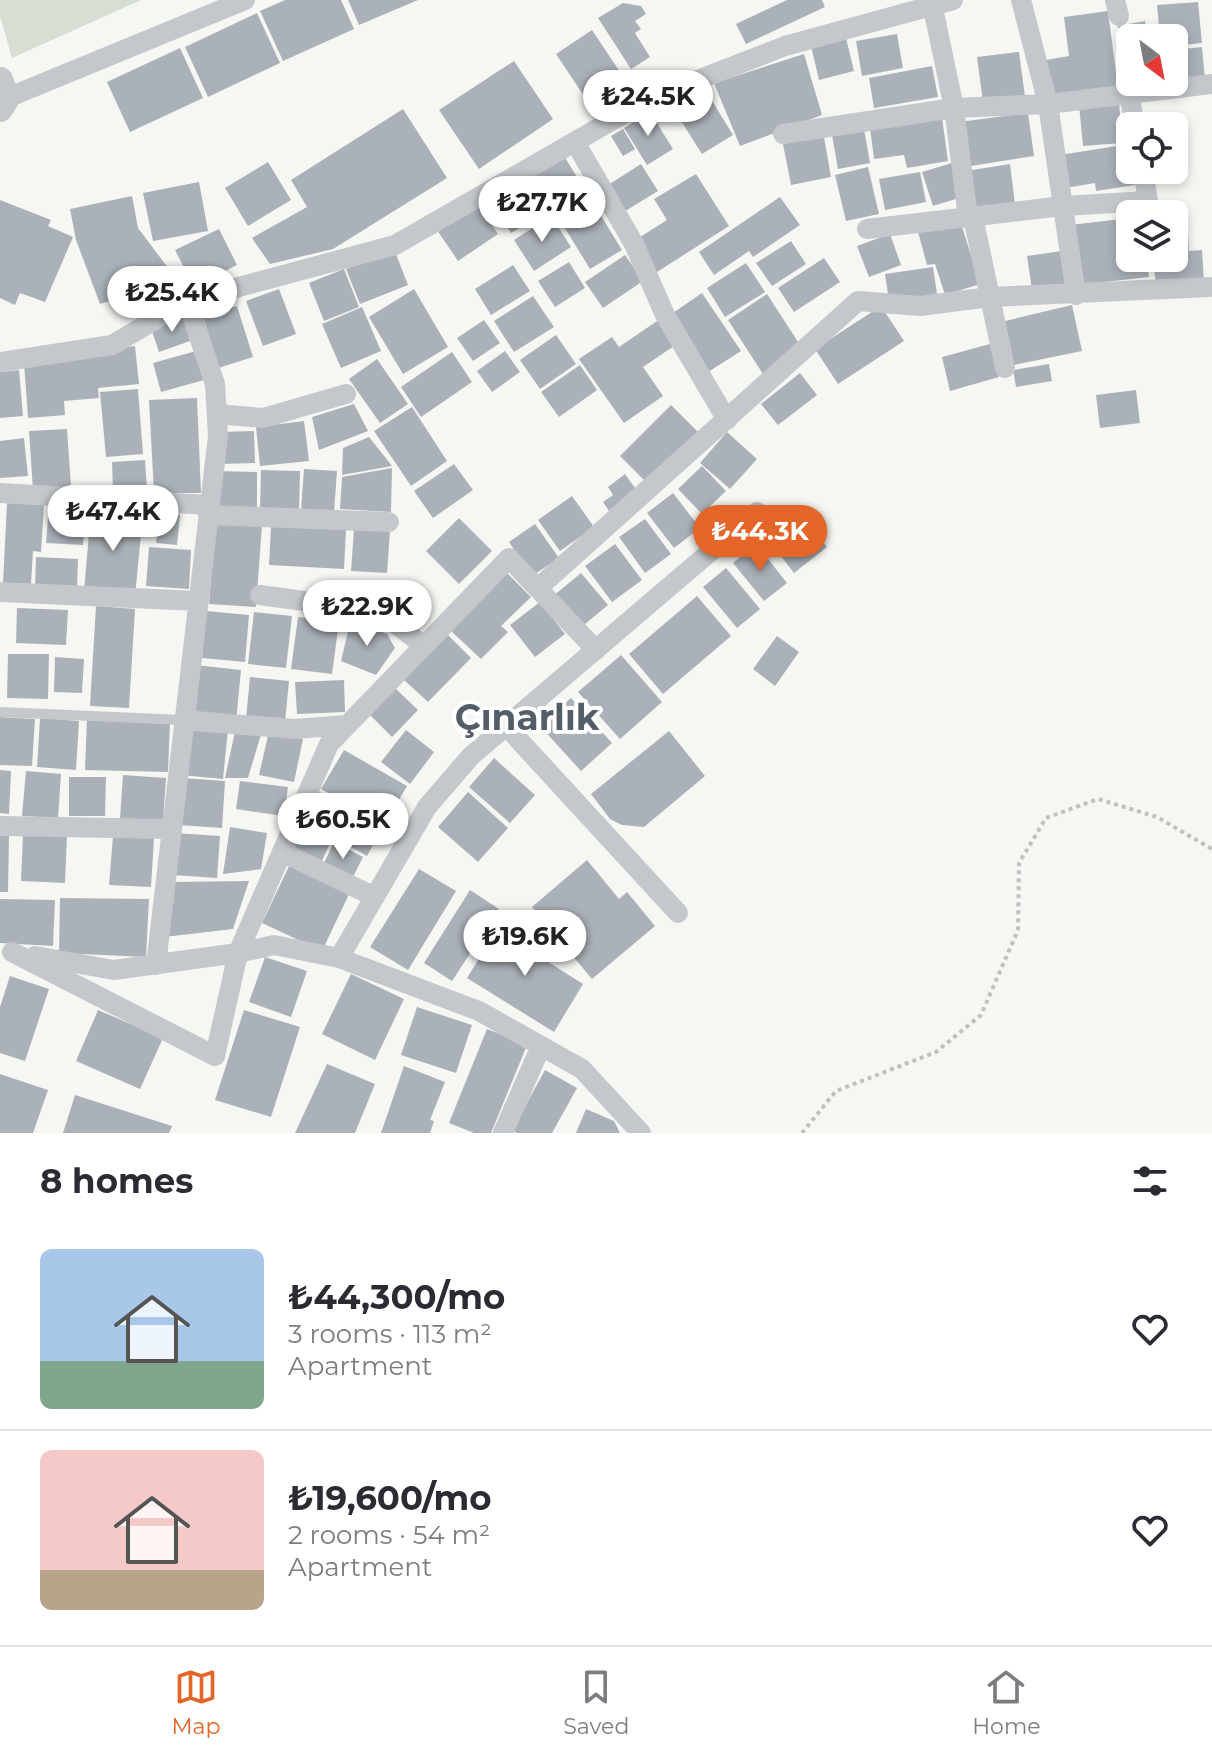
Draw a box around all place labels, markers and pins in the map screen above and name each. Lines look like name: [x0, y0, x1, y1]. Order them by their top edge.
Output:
pin: ₺24.5K: [583, 70, 713, 138]
pin: ₺27.7K: [477, 176, 607, 244]
pin: ₺25.4K: [107, 266, 237, 334]
pin: ₺47.4K: [48, 485, 178, 553]
pin: ₺44.3K: [695, 505, 825, 573]
pin: ₺22.9K: [302, 580, 432, 648]
pin: ₺60.5K: [278, 793, 408, 861]
pin: ₺19.6K: [460, 910, 590, 978]

